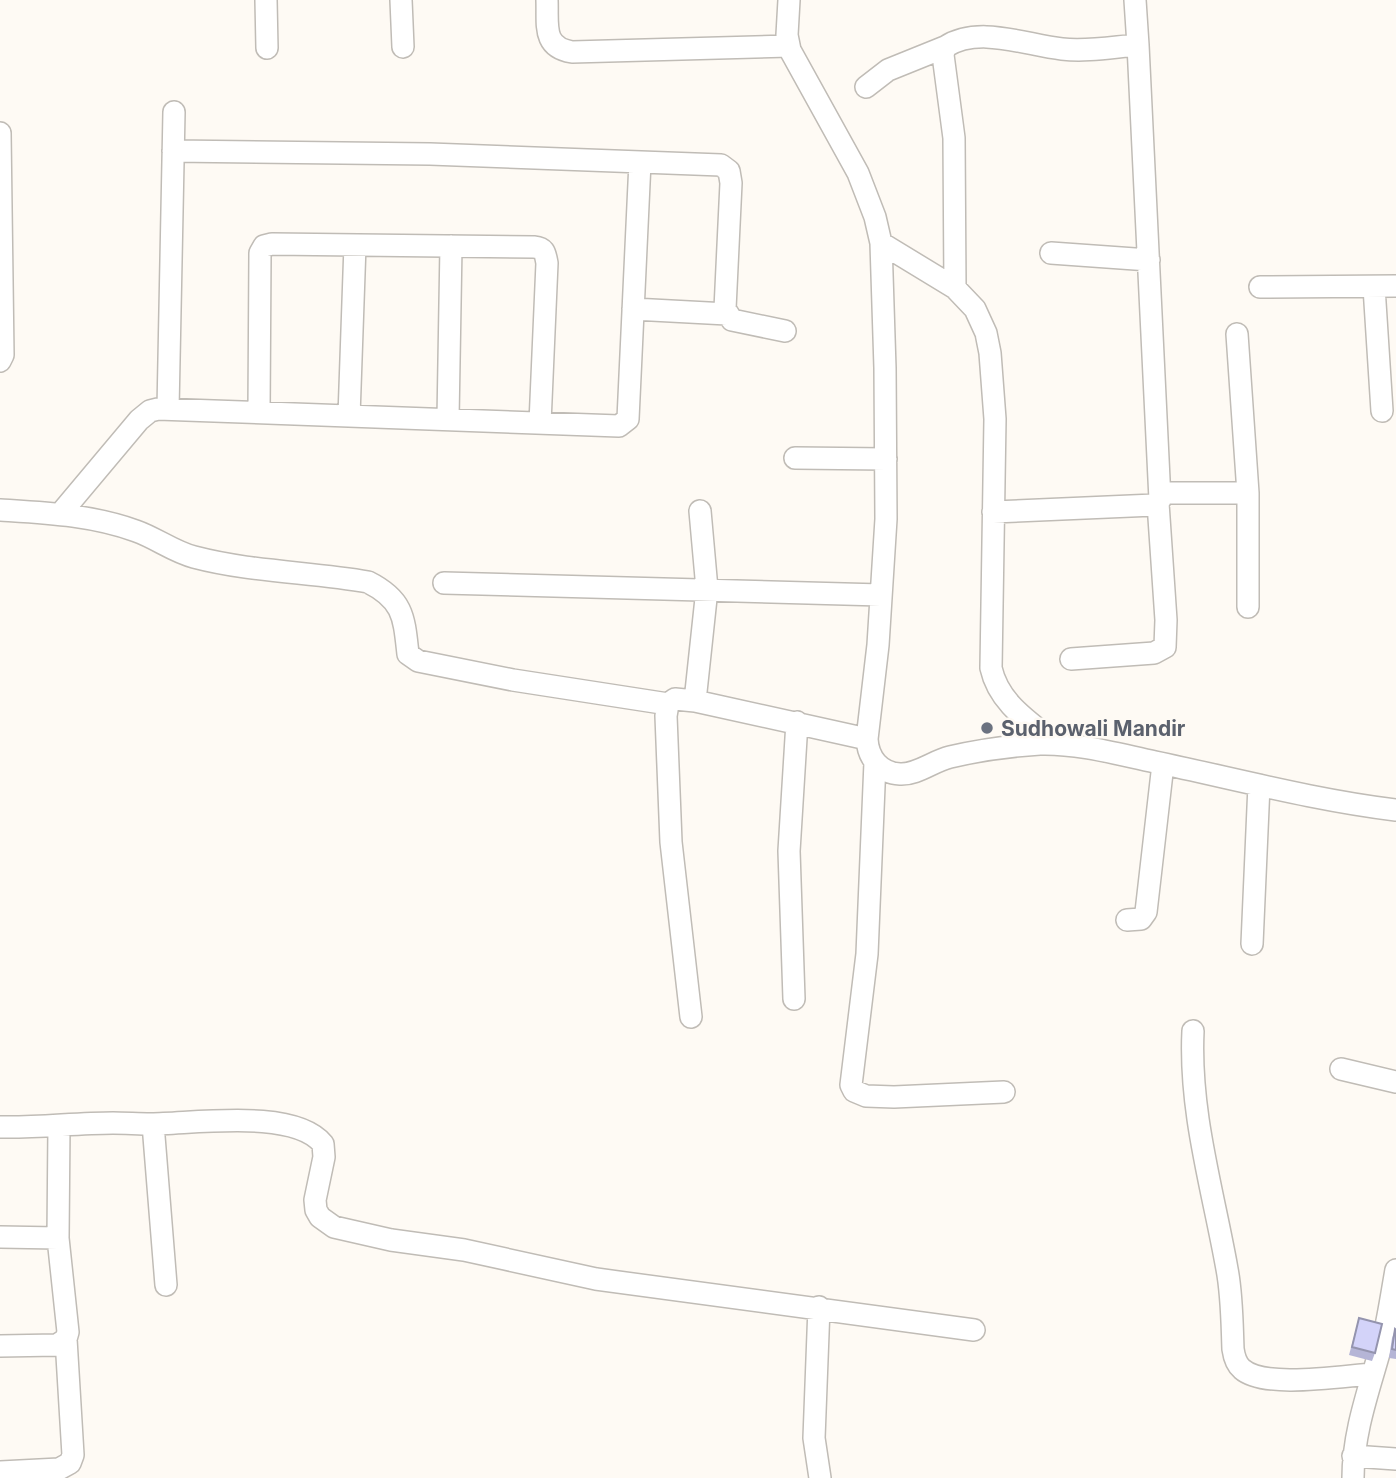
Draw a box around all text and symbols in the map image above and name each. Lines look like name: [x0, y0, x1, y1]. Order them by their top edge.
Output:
place label: Sudhowali Mandir: [1001, 716, 1186, 741]
marker: Sudhowali Mandir: [979, 720, 995, 736]

